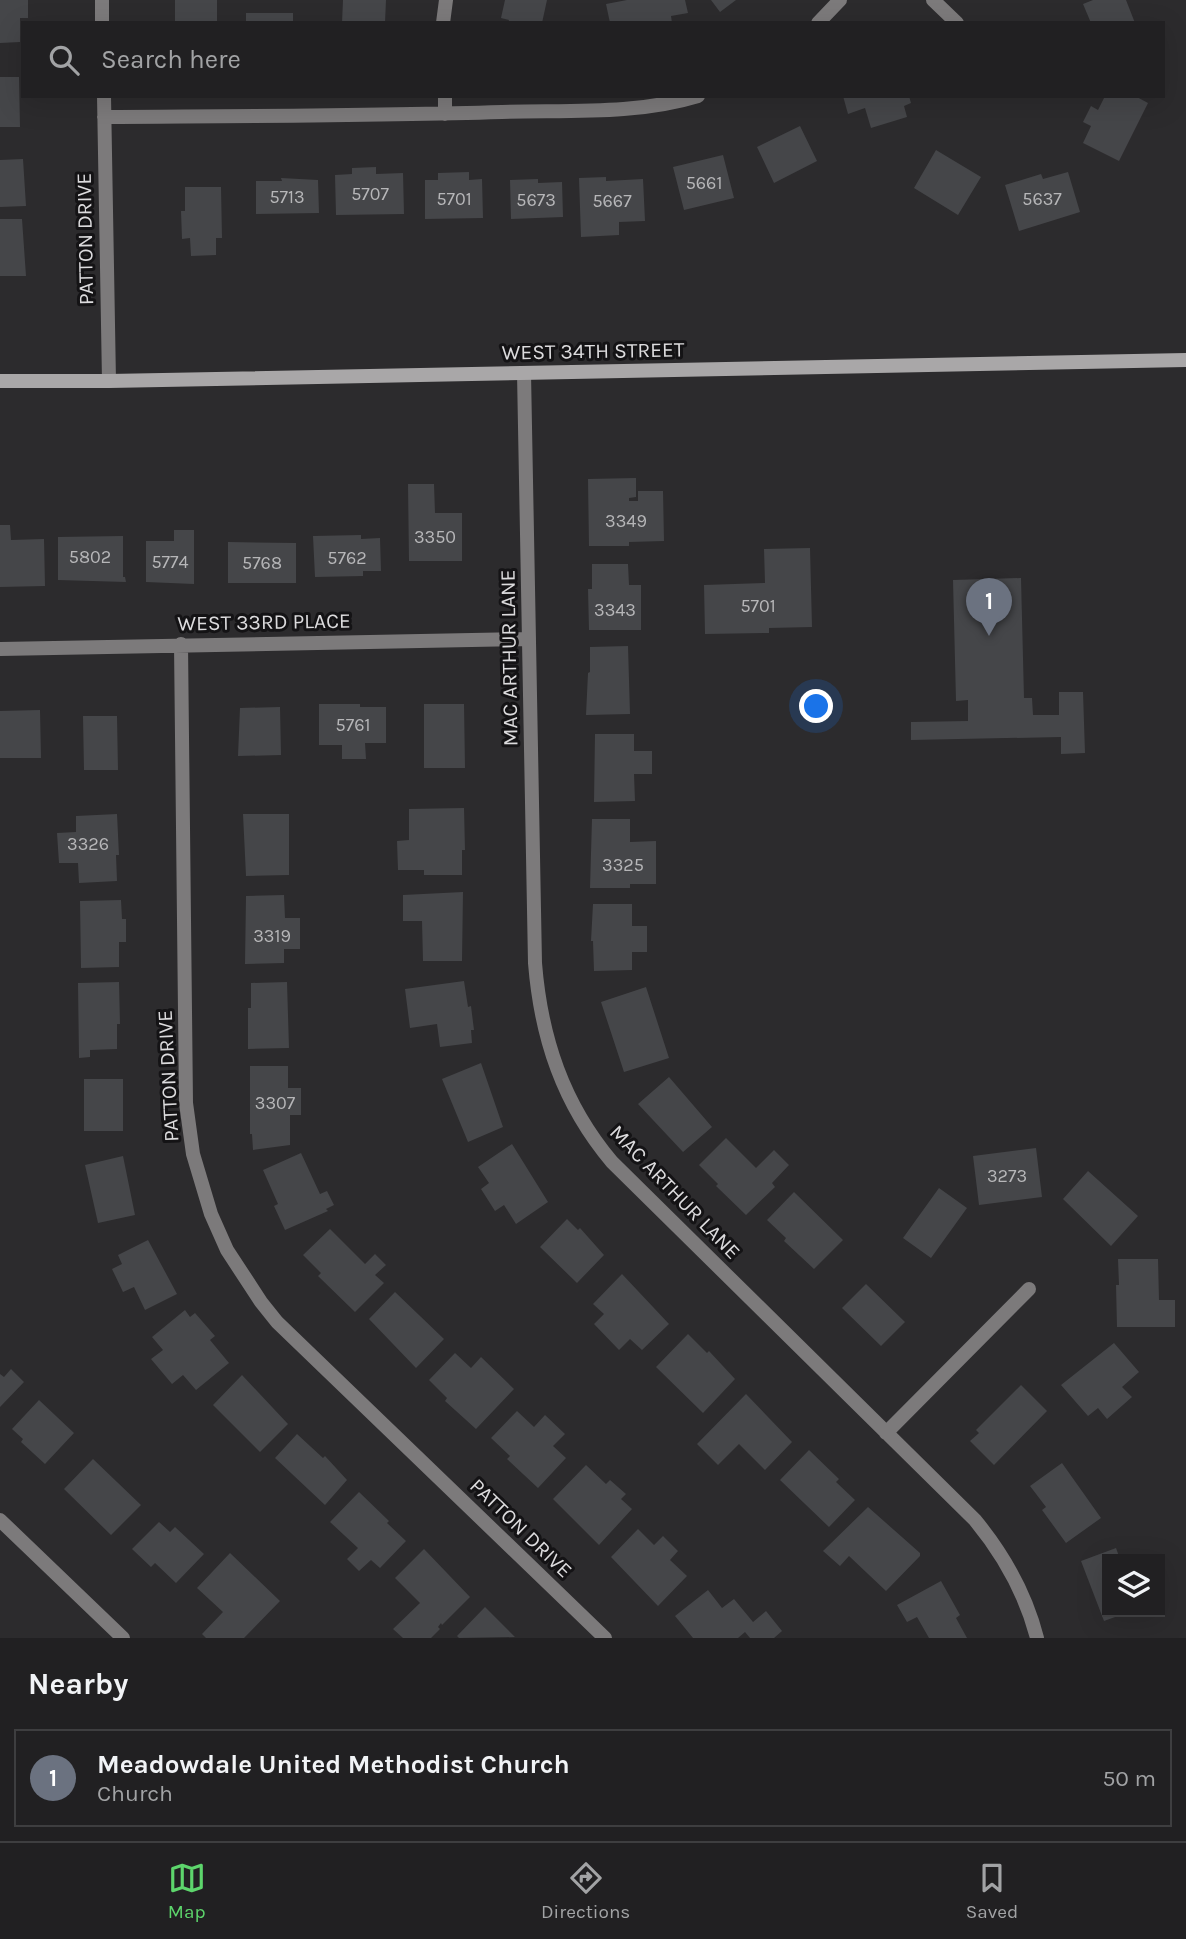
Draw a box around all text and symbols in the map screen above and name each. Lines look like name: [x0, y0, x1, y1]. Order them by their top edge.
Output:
search box: [21, 21, 1165, 98]
icon: search: [45, 41, 83, 79]
text: Search here: [101, 44, 241, 75]
house number: 5661: [686, 172, 722, 194]
street label: PATTON DRIVE: [72, 173, 98, 305]
house number: 5707: [351, 183, 389, 205]
house number: 5713: [269, 186, 305, 208]
house number: 5701: [436, 188, 472, 210]
house number: 5637: [1022, 188, 1062, 210]
house number: 5673: [516, 189, 556, 211]
house number: 5667: [592, 190, 632, 212]
street label: WEST 34TH STREET: [501, 337, 685, 365]
house number: 3349: [605, 510, 647, 532]
house number: 3350: [414, 526, 456, 548]
house number: 5802: [69, 546, 111, 568]
house number: 5762: [327, 547, 367, 569]
house number: 5774: [151, 551, 189, 573]
house number: 5768: [242, 552, 282, 574]
street label: MAC ARTHUR LANE: [495, 569, 523, 747]
pin: 1: [966, 578, 1012, 636]
house number: 5701: [740, 595, 776, 617]
house number: 3343: [594, 599, 636, 621]
street label: WEST 33RD PLACE: [177, 608, 351, 636]
your location: [799, 689, 833, 723]
house number: 5761: [336, 714, 370, 736]
house number: 3326: [67, 833, 109, 855]
house number: 3325: [602, 854, 644, 876]
house number: 3319: [253, 925, 291, 947]
street label: PATTON DRIVE: [153, 1009, 183, 1143]
house number: 3307: [255, 1092, 296, 1114]
street label: MAC ARTHUR LANE: [605, 1120, 745, 1264]
house number: 3273: [987, 1165, 1027, 1187]
street label: PATTON DRIVE: [465, 1473, 577, 1583]
map controls: [1102, 1554, 1165, 1617]
button: layers: [1102, 1554, 1165, 1617]
text: Nearby: [28, 1666, 128, 1702]
text: Meadowdale United Methodist Church: [97, 1749, 570, 1780]
text: 1: [49, 1765, 57, 1792]
text: 50 m: [1102, 1765, 1156, 1792]
text: Church: [97, 1780, 173, 1807]
tab: Map: [168, 1859, 206, 1923]
tab: Directions: [541, 1859, 630, 1923]
tab: Saved: [966, 1859, 1018, 1923]

